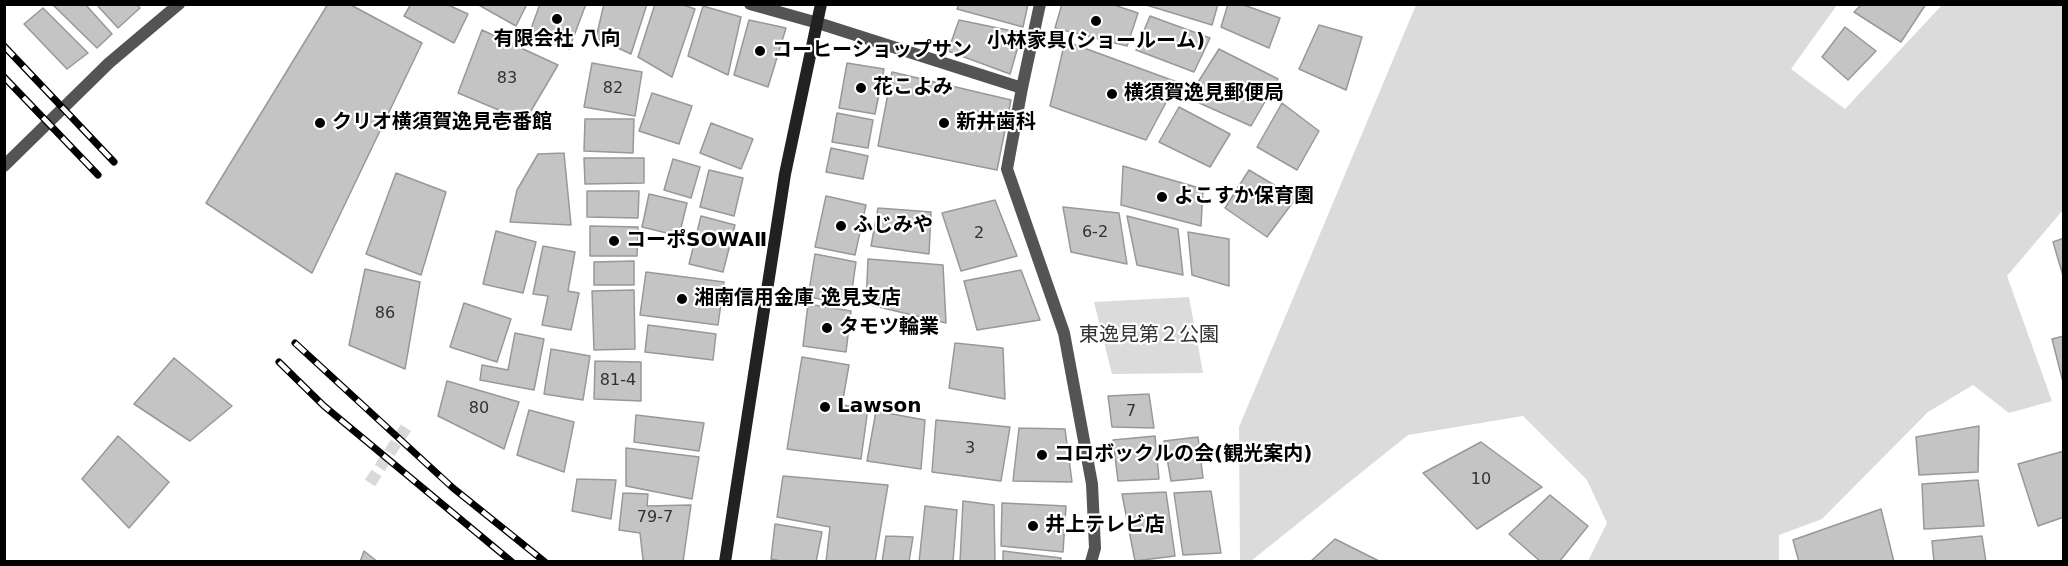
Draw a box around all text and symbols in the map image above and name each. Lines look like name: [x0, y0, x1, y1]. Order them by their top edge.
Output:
marker: 有限会社 八向: [550, 12, 564, 26]
marker: 小林家具(ショールーム): [1089, 14, 1103, 28]
place label: 有限会社 八向: [494, 28, 620, 52]
place label: 小林家具(ショールーム): [987, 30, 1205, 54]
place label: コーヒーショップサン: [772, 39, 972, 63]
marker: コーヒーショップサン: [753, 44, 767, 58]
house number: 83: [497, 69, 517, 89]
place label: 花こよみ: [873, 76, 953, 100]
house number: 82: [603, 79, 623, 99]
marker: 花こよみ: [854, 81, 868, 95]
place label: 横須賀逸見郵便局: [1124, 82, 1284, 106]
marker: 横須賀逸見郵便局: [1105, 87, 1119, 101]
place label: クリオ横須賀逸見壱番館: [332, 111, 552, 135]
place label: 新井歯科: [956, 111, 1036, 135]
marker: クリオ横須賀逸見壱番館: [313, 116, 327, 130]
marker: 新井歯科: [937, 116, 951, 130]
place label: よこすか保育園: [1174, 185, 1314, 209]
marker: よこすか保育園: [1155, 190, 1169, 204]
place label: ふじみや: [853, 214, 933, 238]
marker: ふじみや: [834, 219, 848, 233]
house number: 6-2: [1082, 223, 1108, 243]
house number: 2: [974, 224, 984, 244]
place label: コーポSOWAⅡ: [626, 229, 767, 253]
marker: コーポSOWAⅡ: [607, 234, 621, 248]
place label: 湘南信用金庫 逸見支店: [694, 287, 901, 311]
marker: 湘南信用金庫 逸見支店: [675, 292, 689, 306]
house number: 86: [375, 304, 395, 324]
place label: タモツ輪業: [839, 316, 939, 340]
marker: タモツ輪業: [820, 321, 834, 335]
park label: 東逸見第２公園: [1079, 324, 1219, 348]
house number: 81-4: [600, 371, 636, 391]
place label: Lawson: [837, 395, 922, 419]
house number: 80: [469, 399, 489, 419]
marker: Lawson: [818, 400, 832, 414]
house number: 7: [1126, 402, 1136, 422]
house number: 3: [965, 439, 975, 459]
place label: コロボックルの会(観光案内): [1054, 443, 1312, 467]
marker: コロボックルの会(観光案内): [1035, 448, 1049, 462]
house number: 10: [1471, 470, 1491, 490]
house number: 79-7: [637, 508, 673, 528]
place label: 井上テレビ店: [1045, 514, 1165, 538]
marker: 井上テレビ店: [1026, 519, 1040, 533]

